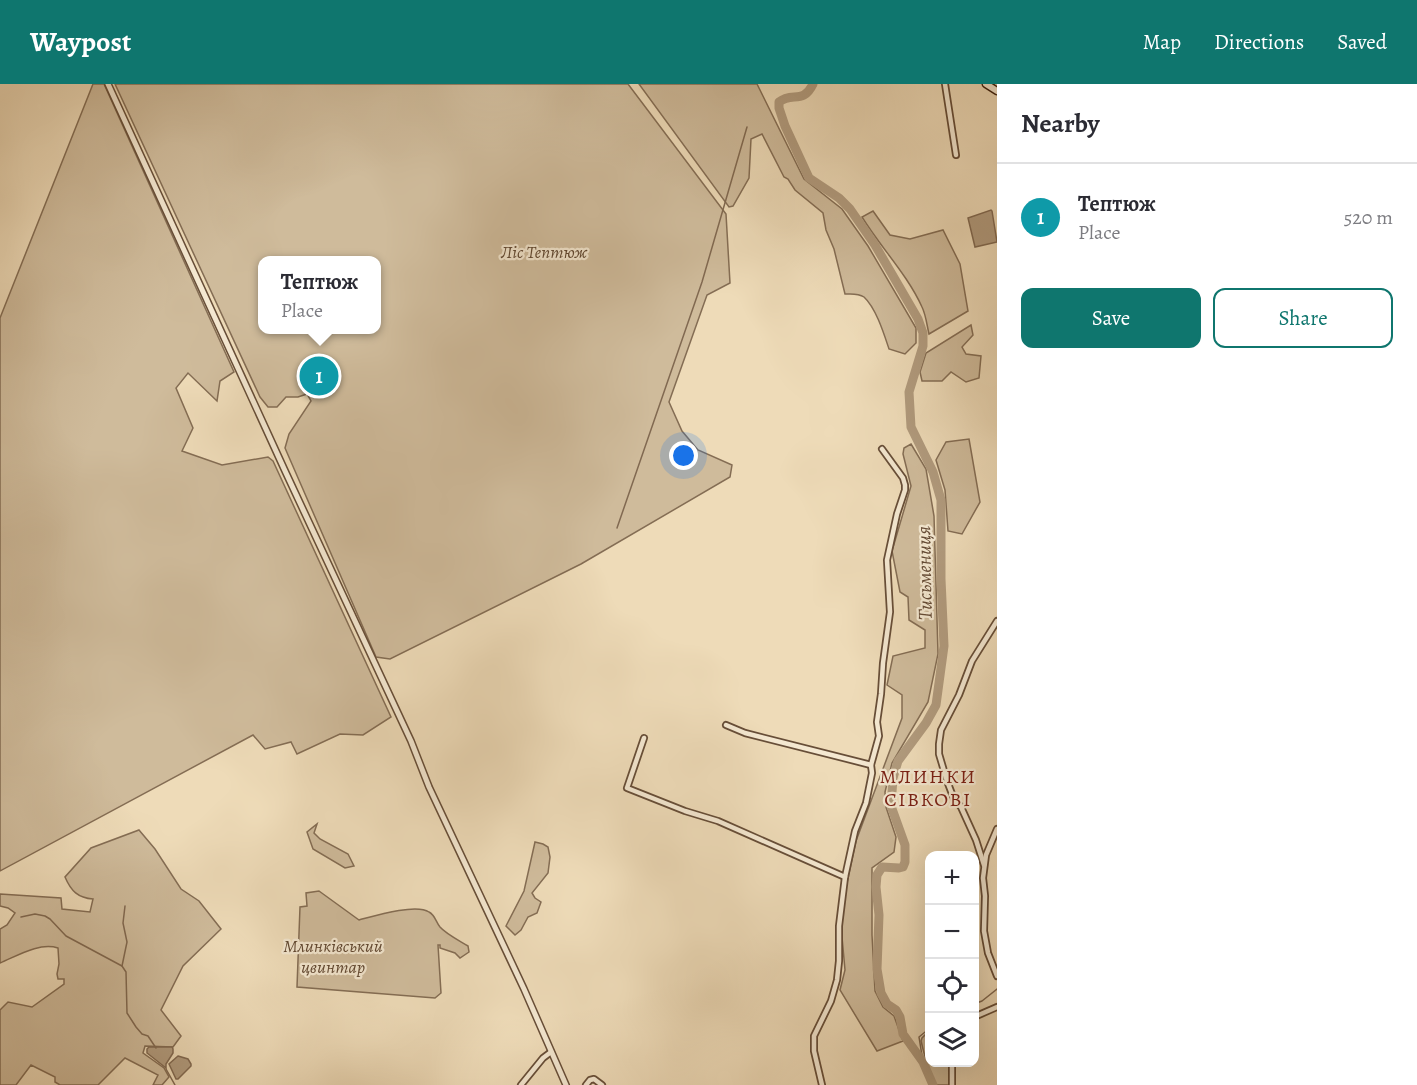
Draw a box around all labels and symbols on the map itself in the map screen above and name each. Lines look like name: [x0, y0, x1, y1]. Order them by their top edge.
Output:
park label: Ліс Тептюж: [500, 240, 588, 264]
pin: 1: [300, 354, 338, 398]
your location: [669, 441, 698, 470]
water label: Тисьмениця: [910, 526, 939, 620]
district label: МЛИНКИ СІВКОВІ: [880, 763, 976, 813]
park label: Млинківський цвинтар: [283, 934, 383, 979]

